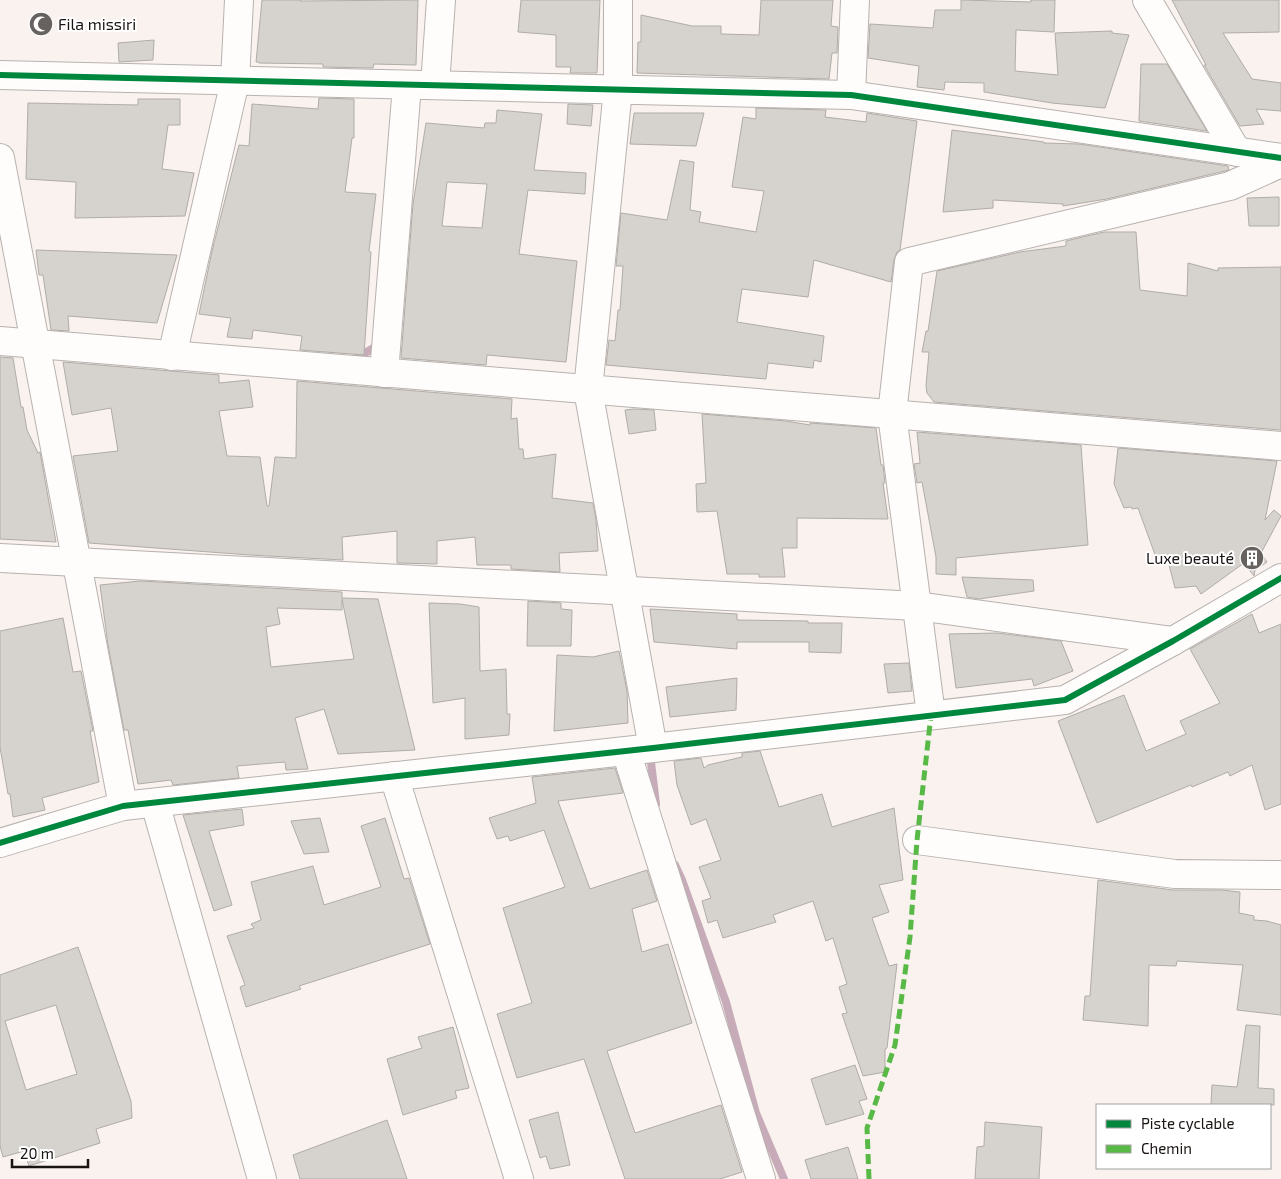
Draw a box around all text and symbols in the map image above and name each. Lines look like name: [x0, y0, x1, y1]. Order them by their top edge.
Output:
mosque icon: Fila missiri: [28, 11, 54, 37]
place label: Fila missiri: [58, 14, 136, 33]
building icon: Luxe beauté: [1239, 545, 1265, 571]
place label: Luxe beauté: [1146, 548, 1234, 567]
legend: [1096, 1104, 1271, 1169]
text: Piste cyclable: [1141, 1114, 1235, 1132]
scale bar: [12, 1136, 89, 1168]
text: Chemin: [1141, 1139, 1192, 1157]
text: 20 m: [20, 1144, 54, 1162]

